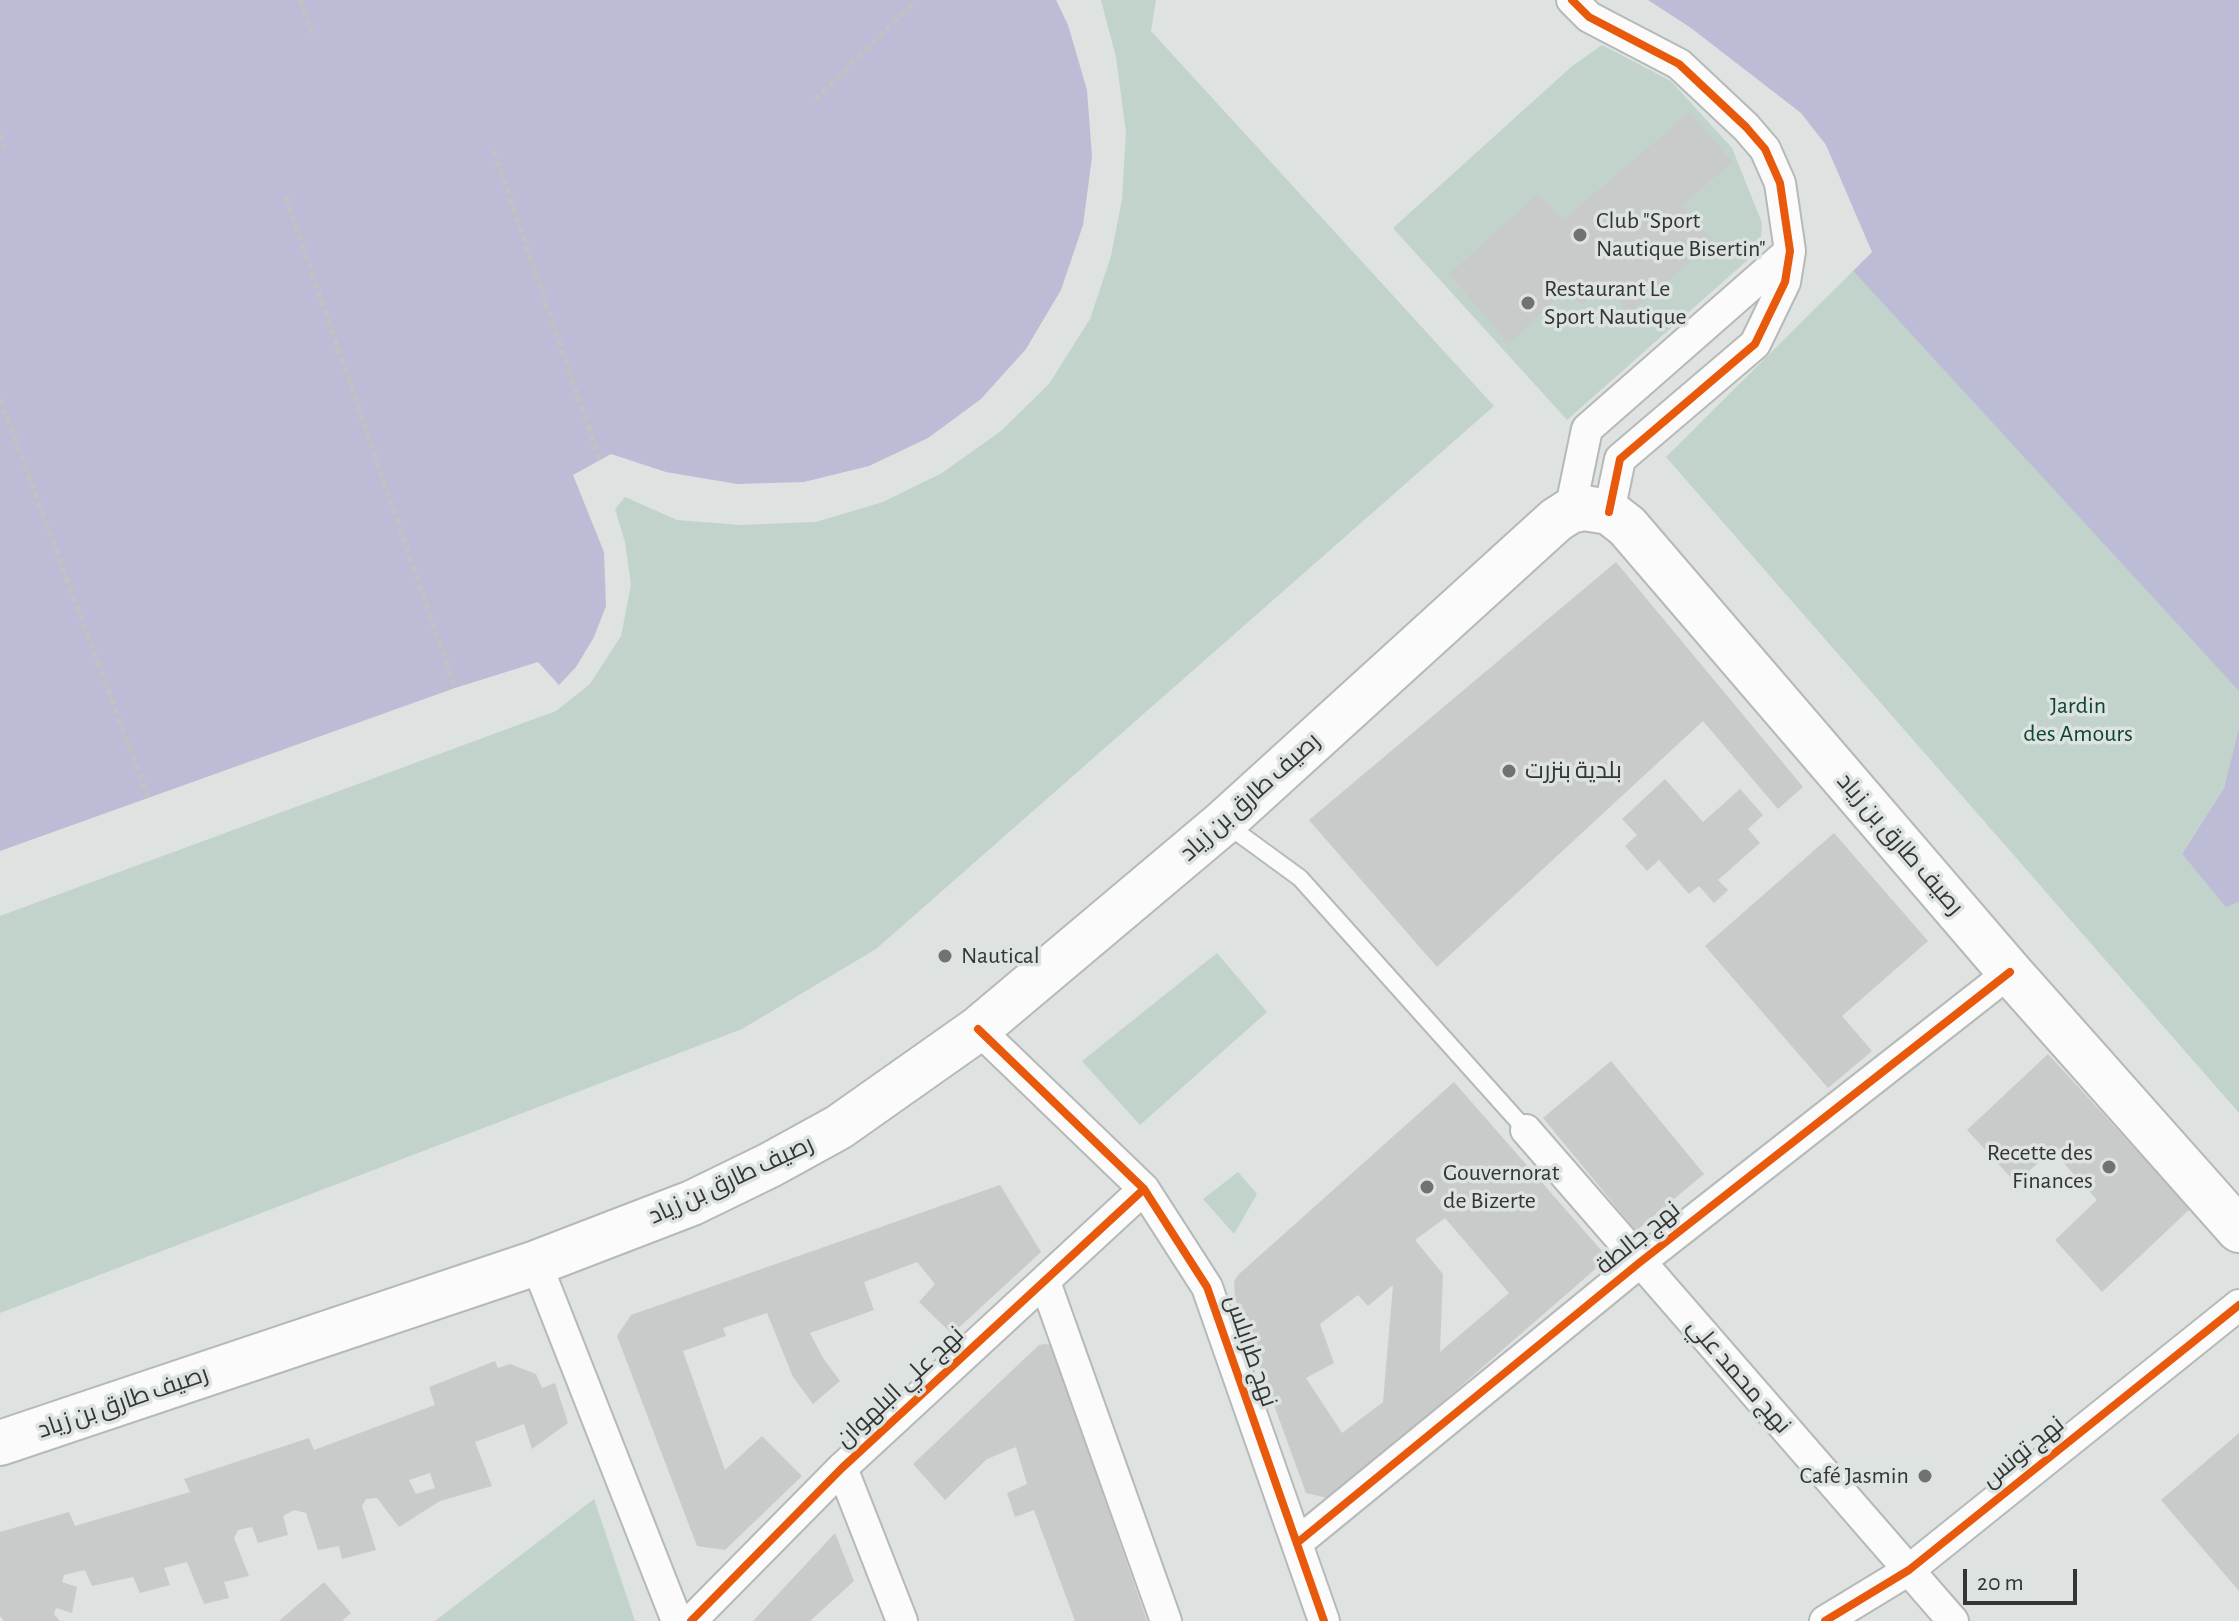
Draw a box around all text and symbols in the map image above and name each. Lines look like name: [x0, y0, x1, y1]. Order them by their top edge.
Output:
place label: Club "Sport Nautique Bisertin": [1596, 207, 1766, 263]
marker: Club "Sport Nautique Bisertin": [1571, 226, 1589, 244]
place label: Restaurant Le Sport Nautique: [1544, 275, 1687, 331]
marker: Restaurant Le Sport Nautique: [1519, 294, 1537, 312]
park label: Jardin des Amours: [2023, 692, 2133, 748]
street label: رصيف طارق بن زياد: [1174, 727, 1326, 867]
place label: بلدية بنزرت: [1525, 757, 1622, 785]
marker: بلدية بنزرت: [1500, 762, 1518, 780]
street label: رصيف طارق بن زياد: [1831, 767, 1969, 921]
place label: Nautical: [961, 942, 1040, 970]
marker: Nautical: [936, 947, 954, 965]
street label: رصيف طارق بن زياد: [644, 1129, 818, 1231]
place label: Recette des Finances: [1987, 1139, 2093, 1195]
marker: Recette des Finances: [2100, 1158, 2118, 1176]
place label: Gouvernorat de Bizerte: [1443, 1159, 1559, 1215]
marker: Gouvernorat de Bizerte: [1418, 1178, 1436, 1196]
street label: نهج جالطة: [1590, 1195, 1686, 1281]
street label: نهج طرابلس: [1218, 1291, 1284, 1411]
street label: نهج محمد علي: [1681, 1312, 1797, 1440]
street label: نهج علي البلهوان: [830, 1320, 970, 1454]
street label: رصيف طارق بن زياد: [34, 1359, 212, 1445]
street label: نهج تونس: [1976, 1410, 2070, 1494]
place label: Café Jasmin: [1799, 1462, 1909, 1490]
marker: Café Jasmin: [1916, 1467, 1934, 1485]
scale bar: [1967, 1553, 2081, 1603]
text: 20 m: [1977, 1571, 2024, 1595]

